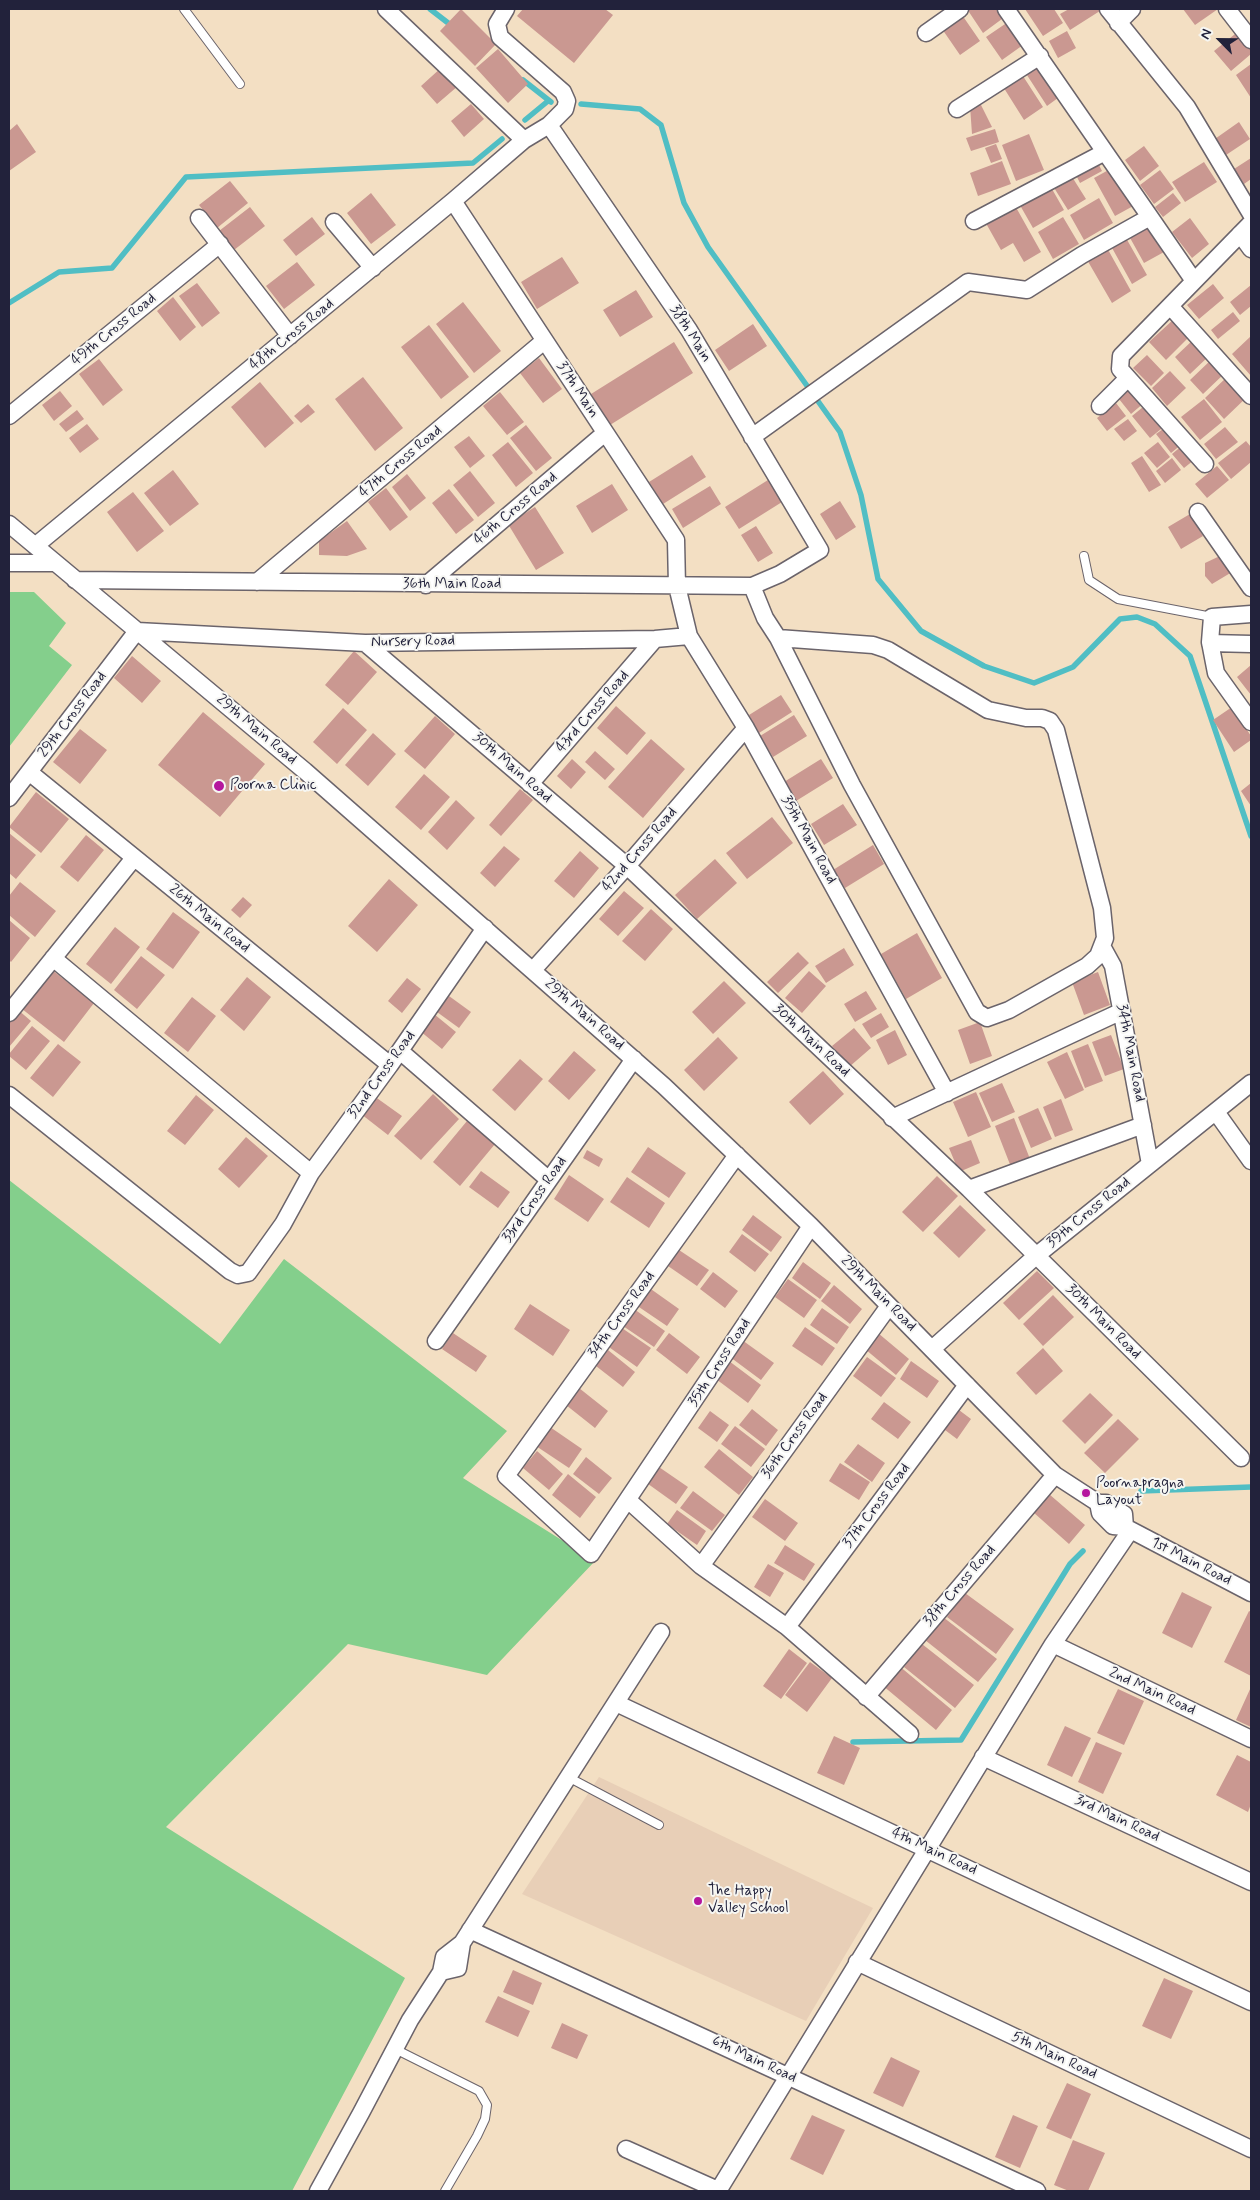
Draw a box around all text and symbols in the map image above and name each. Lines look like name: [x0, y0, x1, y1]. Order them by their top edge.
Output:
north arrow: [1195, 15, 1245, 65]
text: N: [1196, 26, 1216, 42]
street label: 49th Cross Road: [68, 290, 160, 370]
street label: 48th Cross Road: [246, 295, 338, 375]
street label: 38th Main: [665, 302, 715, 366]
street label: 37th Main: [552, 358, 602, 422]
street label: 47th Cross Road: [356, 422, 446, 502]
street label: 46th Cross Road: [470, 469, 562, 549]
street label: 36th Main Road: [403, 576, 501, 594]
street label: Nursery Road: [371, 632, 455, 652]
street label: 43rd Cross Road: [553, 667, 633, 757]
street label: 29th Cross Road: [35, 668, 111, 762]
street label: 29th Main Road: [212, 691, 300, 769]
street label: 30th Main Road: [469, 729, 555, 807]
place label: Poorna Clinic: [230, 777, 317, 795]
marker: Poorna Clinic: [212, 779, 226, 793]
street label: 35th Main Road: [776, 793, 840, 887]
street label: 42nd Cross Road: [598, 804, 682, 896]
street label: 26th Main Road: [165, 881, 253, 957]
street label: 29th Main Road: [540, 975, 628, 1055]
street label: 30th Main Road: [769, 1001, 853, 1081]
street label: 34th Main Road: [1112, 1002, 1148, 1104]
street label: 32nd Cross Road: [344, 1028, 420, 1122]
street label: 33rd Cross Road: [499, 1154, 571, 1246]
street label: 39th Cross Road: [1044, 1174, 1134, 1252]
street label: 29th Main Road: [836, 1252, 920, 1336]
street label: 34th Cross Road: [585, 1268, 659, 1362]
street label: 30th Main Road: [1062, 1281, 1144, 1363]
street label: 35th Cross Road: [685, 1316, 755, 1410]
street label: 36th Cross Road: [758, 1390, 832, 1482]
street label: 37th Cross Road: [839, 1460, 915, 1552]
place label: Poornapragna Layout: [1096, 1475, 1184, 1510]
marker: Poornapragna Layout: [1080, 1487, 1092, 1499]
street label: 1st Main Road: [1148, 1534, 1234, 1590]
street label: 38th Cross Road: [920, 1542, 1000, 1630]
street label: 2nd Main Road: [1106, 1664, 1198, 1720]
street label: 3rd Main Road: [1072, 1792, 1162, 1846]
street label: 4th Main Road: [888, 1824, 980, 1880]
place label: The Happy Valley School: [708, 1883, 789, 1918]
marker: The Happy Valley School: [692, 1895, 704, 1907]
street label: 5th Main Road: [1008, 2028, 1100, 2084]
street label: 6th Main Road: [709, 2033, 799, 2087]

